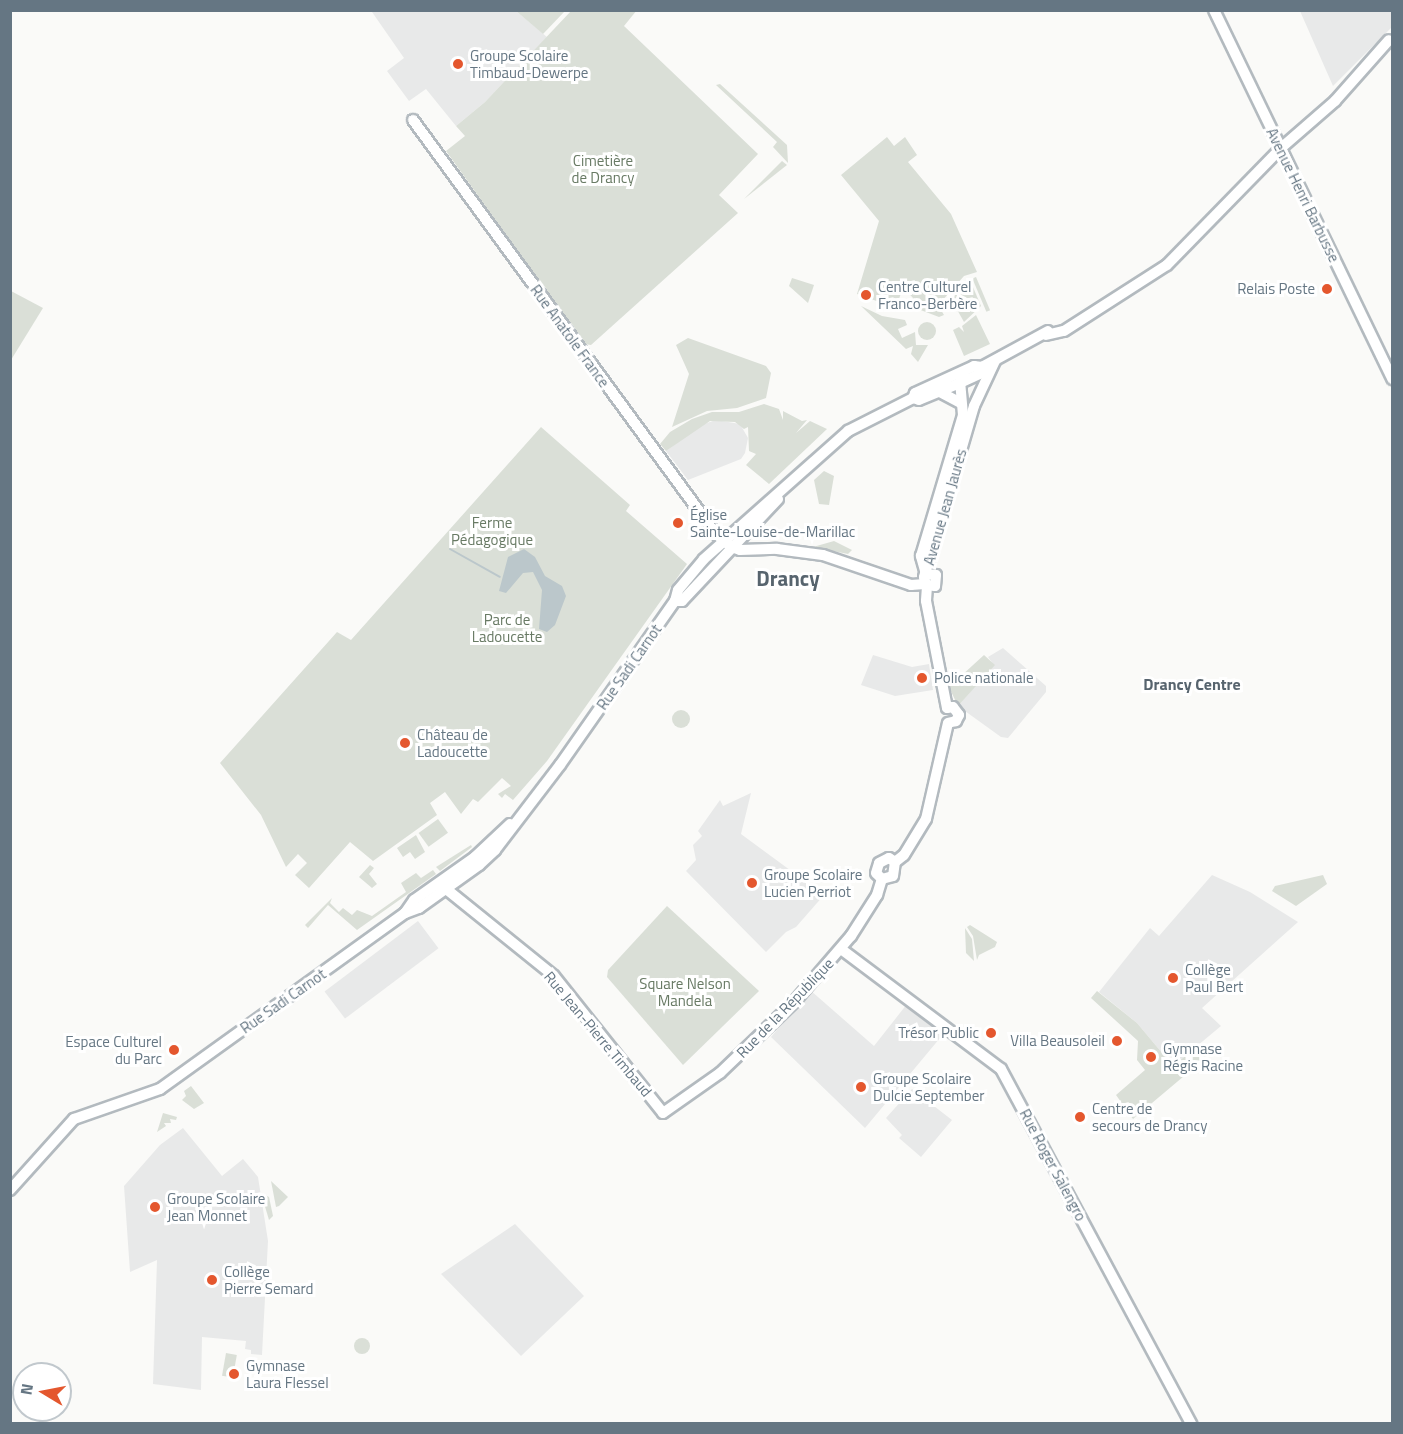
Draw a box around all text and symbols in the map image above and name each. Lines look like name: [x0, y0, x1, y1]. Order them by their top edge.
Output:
place label: Groupe Scolaire Timbaud-Dewerpe: [470, 46, 588, 81]
marker: Groupe Scolaire Timbaud-Dewerpe: [451, 57, 465, 71]
street label: Avenue Henri Barbusse: [1263, 125, 1343, 265]
park label: Cimetière de Drancy: [571, 151, 635, 186]
place label: Centre Culturel Franco-Berbère: [878, 277, 977, 312]
place label: Relais Poste: [1237, 280, 1315, 298]
street label: Rue Anatole France: [527, 281, 613, 391]
marker: Relais Poste: [1320, 282, 1334, 296]
marker: Centre Culturel Franco-Berbère: [859, 288, 873, 302]
street label: Avenue Jean Jaurès: [920, 447, 970, 567]
place label: Église Sainte-Louise-de-Marillac: [690, 505, 855, 540]
park label: Ferme Pédagogique: [451, 513, 533, 548]
marker: Église Sainte-Louise-de-Marillac: [671, 516, 685, 530]
district label: Drancy: [756, 565, 820, 591]
park label: Parc de Ladoucette: [472, 610, 542, 645]
street label: Rue Sadi Carnot: [593, 621, 665, 713]
place label: Police nationale: [934, 669, 1033, 687]
marker: Police nationale: [915, 671, 929, 685]
district label: Drancy Centre: [1143, 674, 1241, 694]
place label: Château de Ladoucette: [417, 725, 488, 760]
marker: Château de Ladoucette: [398, 736, 412, 750]
place label: Groupe Scolaire Lucien Perriot: [764, 865, 862, 900]
marker: Groupe Scolaire Lucien Perriot: [745, 876, 759, 890]
street label: Rue de la République: [733, 954, 837, 1062]
place label: Collège Paul Bert: [1185, 960, 1243, 995]
street label: Rue Sadi Carnot: [237, 965, 329, 1037]
street label: Rue Jean-Pierre Timbaud: [540, 968, 656, 1100]
marker: Collège Paul Bert: [1166, 971, 1180, 985]
park label: Square Nelson Mandela: [639, 974, 731, 1009]
place label: Trésor Public: [898, 1024, 979, 1042]
marker: Trésor Public: [984, 1026, 998, 1040]
place label: Espace Culturel du Parc: [65, 1032, 162, 1067]
place label: Villa Beausoleil: [1010, 1032, 1105, 1050]
marker: Villa Beausoleil: [1110, 1034, 1124, 1048]
place label: Gymnase Régis Racine: [1163, 1039, 1243, 1074]
marker: Espace Culturel du Parc: [167, 1043, 181, 1057]
marker: Gymnase Régis Racine: [1144, 1050, 1158, 1064]
place label: Groupe Scolaire Dulcie September: [873, 1069, 984, 1104]
marker: Groupe Scolaire Dulcie September: [854, 1080, 868, 1094]
place label: Centre de secours de Drancy: [1092, 1099, 1207, 1134]
street label: Rue Roger Salengro: [1016, 1106, 1090, 1224]
marker: Centre de secours de Drancy: [1073, 1110, 1087, 1124]
place label: Groupe Scolaire Jean Monnet: [167, 1189, 265, 1224]
marker: Groupe Scolaire Jean Monnet: [148, 1200, 162, 1214]
place label: Collège Pierre Semard: [224, 1262, 314, 1297]
marker: Collège Pierre Semard: [205, 1273, 219, 1287]
place label: Gymnase Laura Flessel: [246, 1356, 329, 1391]
north arrow: [12, 1362, 72, 1422]
marker: Gymnase Laura Flessel: [227, 1367, 241, 1381]
text: N: [13, 1382, 39, 1397]

